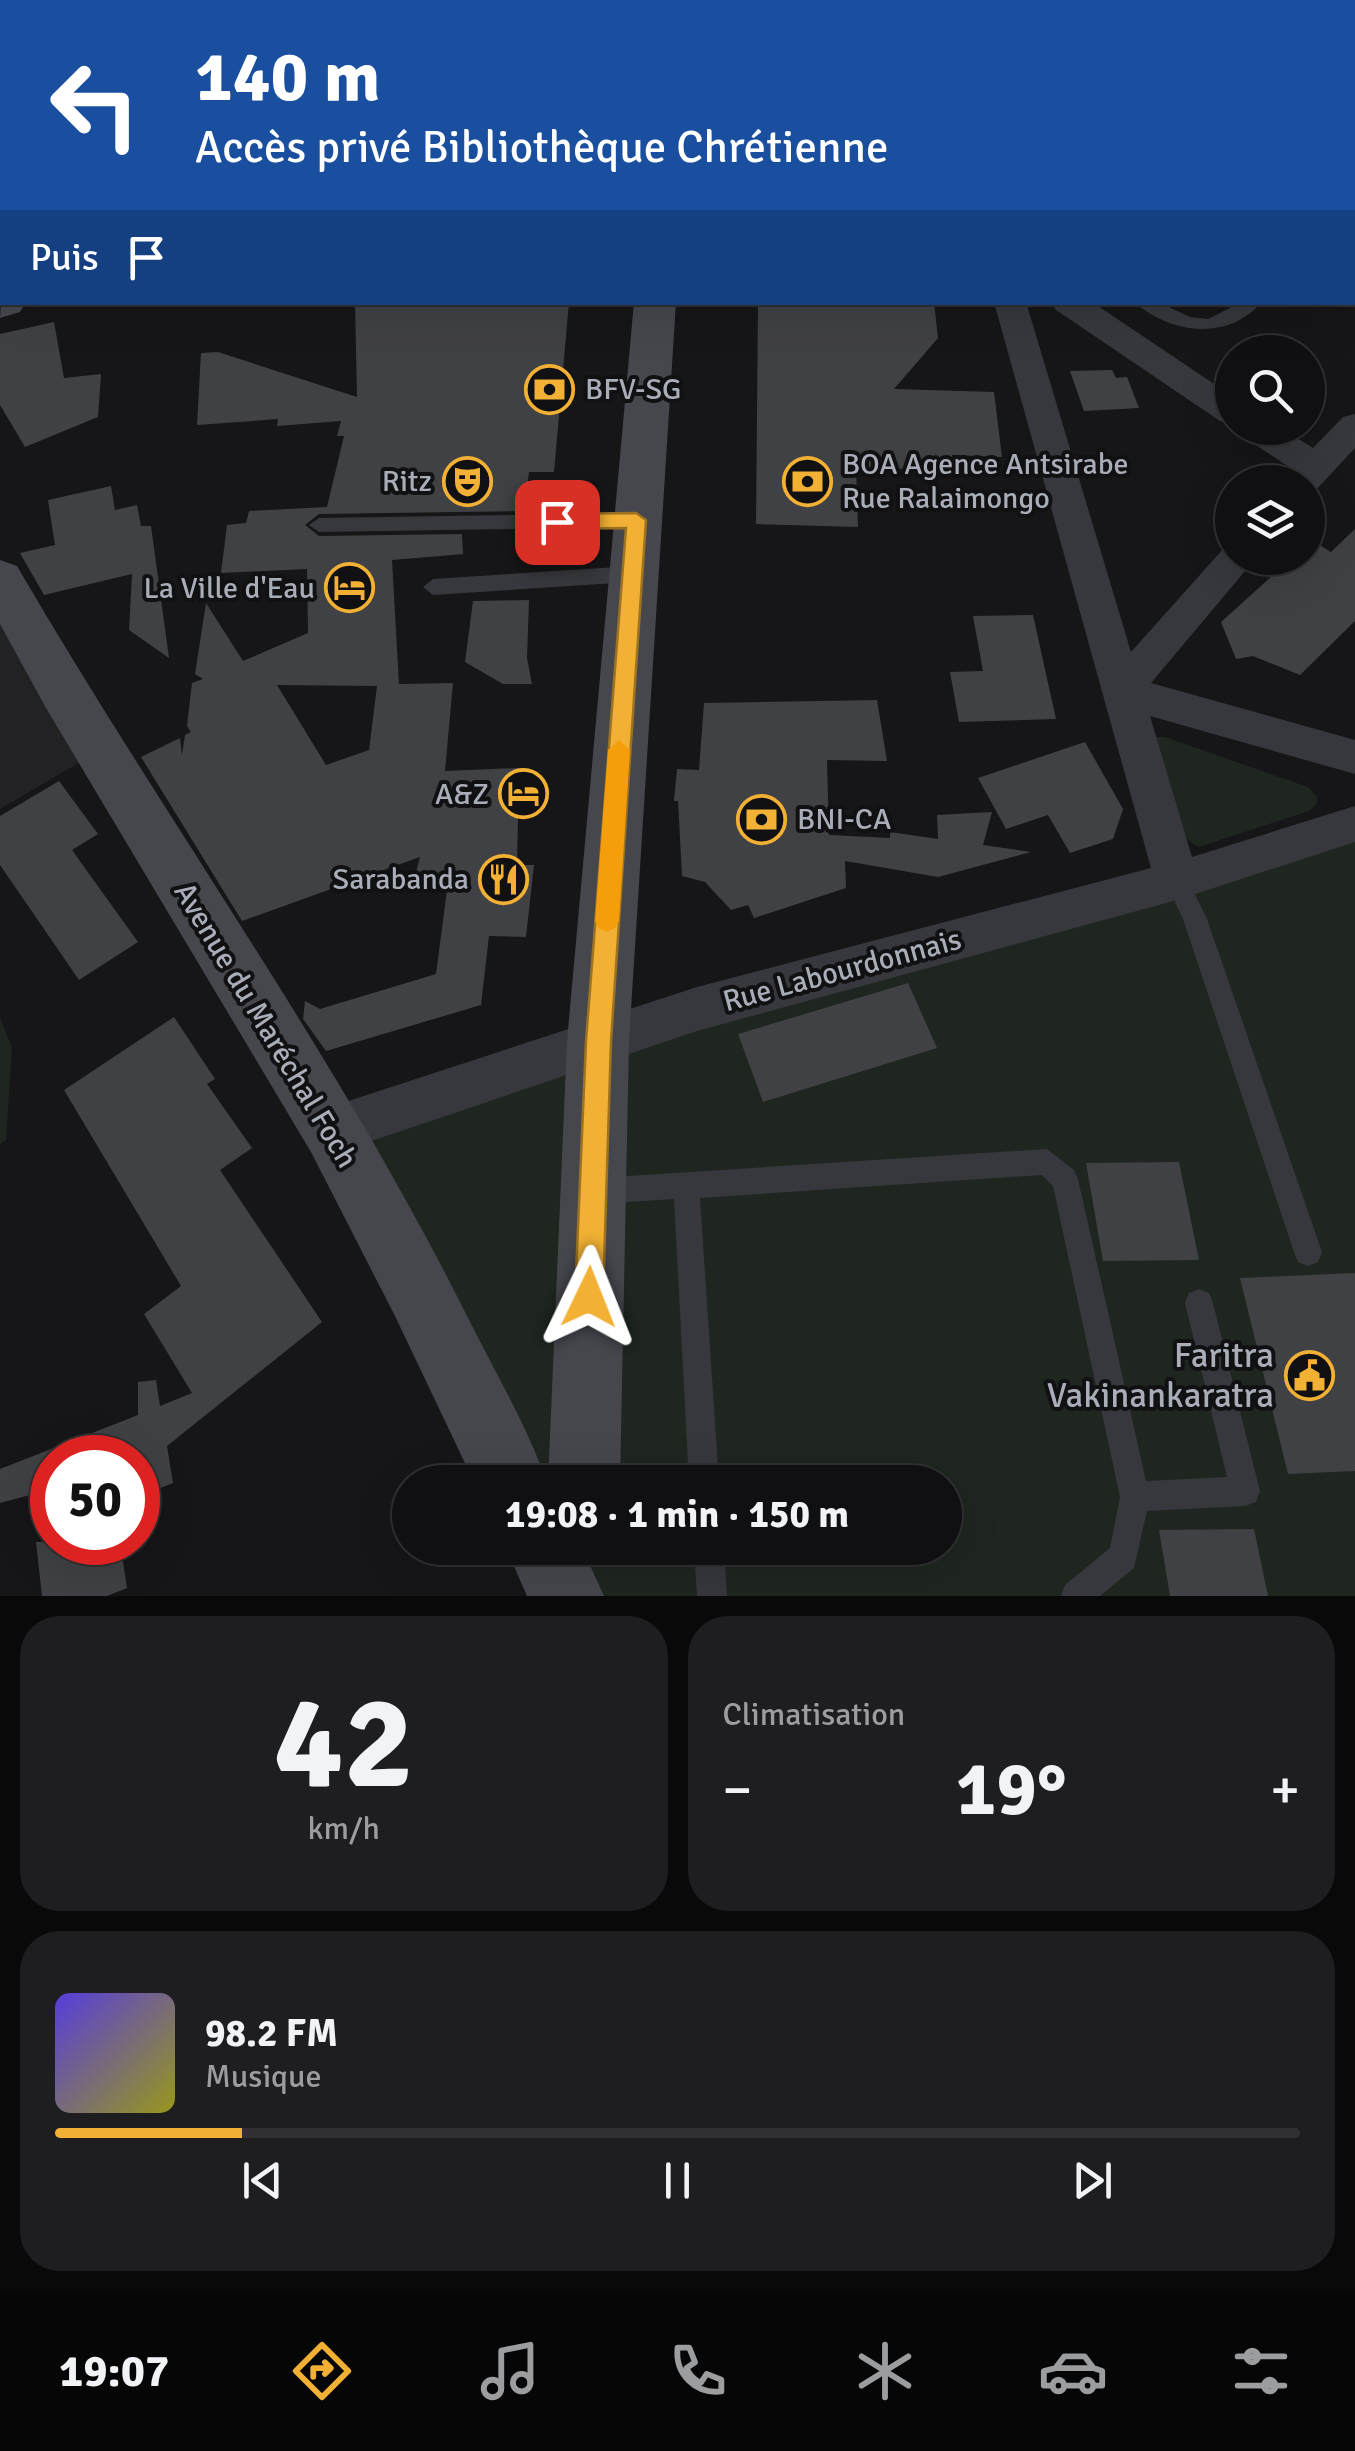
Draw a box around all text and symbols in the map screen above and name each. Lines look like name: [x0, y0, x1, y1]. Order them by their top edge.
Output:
text: 140 m: [195, 34, 380, 120]
icon: left: [30, 40, 160, 170]
text: Accès privé Bibliothèque Chrétienne: [195, 120, 889, 175]
icon: arrive: [119, 230, 174, 285]
text: Puis: [30, 234, 99, 281]
map controls: [1215, 335, 1325, 575]
button: search: [1215, 335, 1325, 445]
bank icon: BFV-SG: [524, 363, 576, 415]
place label: BFV-SG: [585, 371, 681, 408]
place label: BOA Agence Antsirabe Rue Ralaimongo: [842, 446, 1129, 517]
theatre icon: Ritz: [441, 455, 493, 507]
bank icon: BOA Agence Antsirabe Rue Ralaimongo: [781, 455, 833, 507]
place label: Ritz: [382, 463, 432, 500]
button: layers: [1215, 465, 1325, 575]
pin: [515, 480, 600, 565]
icon: arrive: [530, 495, 585, 550]
hotel icon: La Ville d'Eau: [324, 562, 376, 614]
place label: La Ville d'Eau: [143, 570, 315, 607]
hotel icon: A&Z: [498, 768, 550, 820]
place label: A&Z: [435, 776, 489, 813]
bank icon: BNI-CA: [736, 793, 788, 845]
place label: BNI-CA: [797, 801, 891, 838]
restaurant icon: Sarabanda: [478, 853, 530, 905]
place label: Sarabanda: [333, 861, 469, 898]
street label: Avenue du Maréchal Foch: [166, 876, 365, 1175]
street label: Rue Labourdonnais: [719, 921, 965, 1020]
position arrow: [537, 1245, 641, 1349]
place label: Faritra Vakinankaratra: [1047, 1334, 1274, 1417]
public building icon: Faritra Vakinankaratra: [1283, 1349, 1335, 1401]
speed limit sign: 50: [30, 1435, 160, 1565]
text: 19:08 · 1 min · 150 m: [505, 1491, 849, 1538]
text: 42: [274, 1664, 414, 1824]
text: Climatisation: [723, 1695, 905, 1734]
text: 19°: [956, 1743, 1067, 1836]
text: −: [723, 1756, 752, 1824]
text: +: [1270, 1756, 1300, 1824]
text: km/h: [308, 1809, 380, 1848]
text: 98.2 FM: [205, 2010, 338, 2057]
text: Musique: [205, 2057, 321, 2096]
icon: previous: [235, 2153, 290, 2208]
icon: pause: [650, 2153, 705, 2208]
icon: next: [1065, 2153, 1120, 2208]
icon: directions: [287, 2336, 357, 2406]
icon: music: [475, 2336, 545, 2406]
icon: phone: [663, 2336, 733, 2406]
icon: climate: [850, 2336, 920, 2406]
icon: car: [1038, 2336, 1108, 2406]
icon: filters: [1226, 2336, 1296, 2406]
text: 19:07: [59, 2344, 169, 2399]

